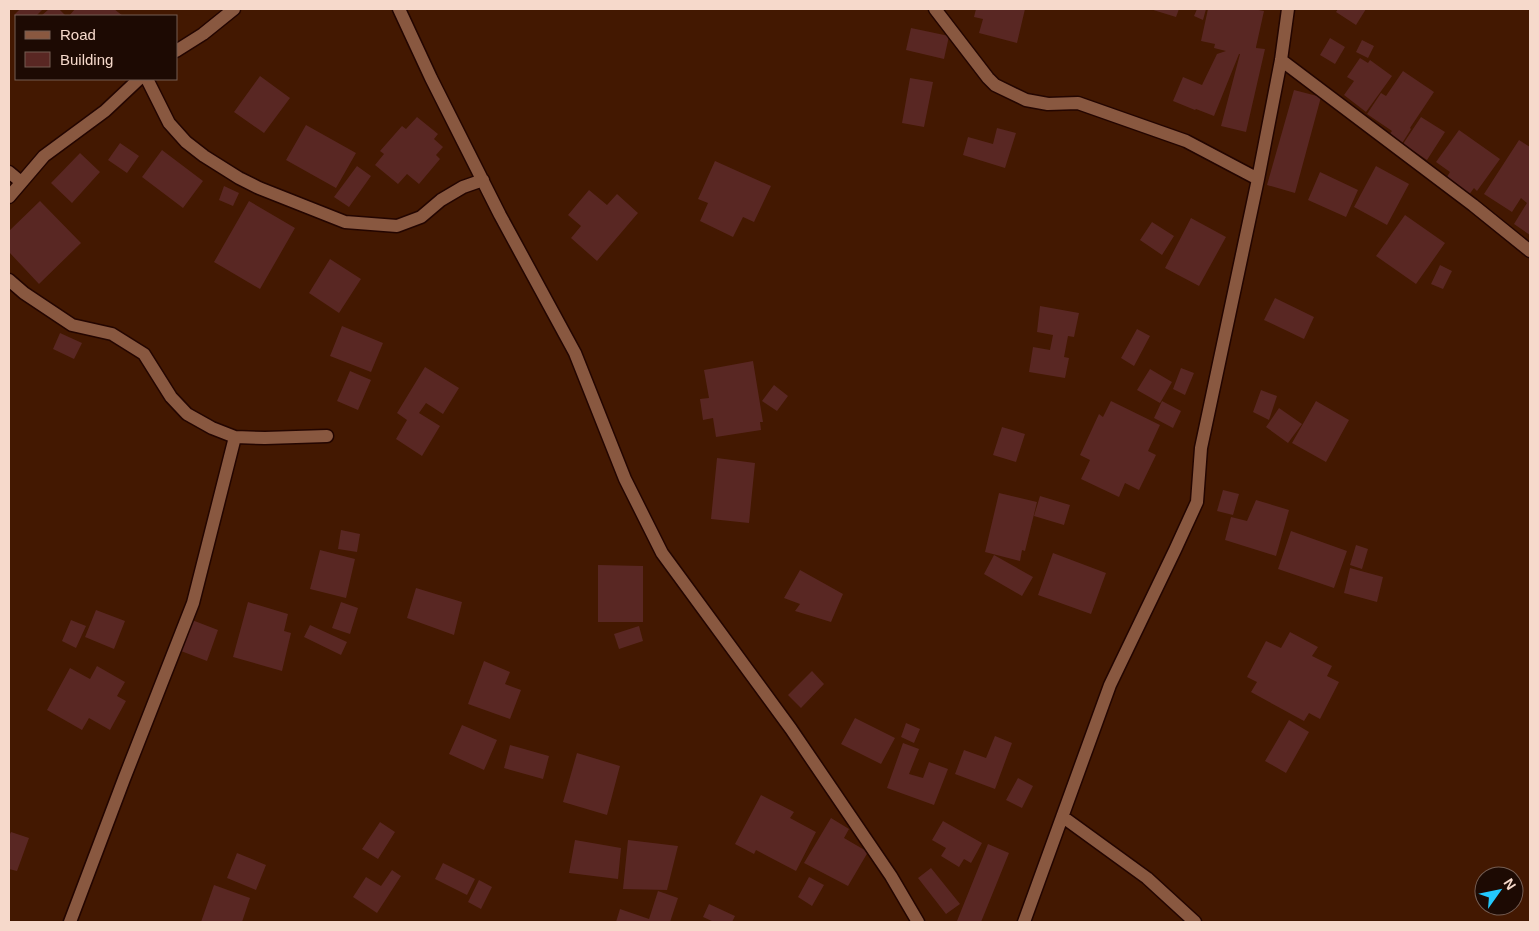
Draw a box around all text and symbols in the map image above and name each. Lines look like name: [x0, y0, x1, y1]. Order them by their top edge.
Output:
legend: [15, 15, 178, 80]
text: Road: [60, 26, 96, 43]
text: Building: [60, 51, 113, 68]
north arrow: [1474, 866, 1524, 916]
text: N: [1500, 875, 1519, 893]

